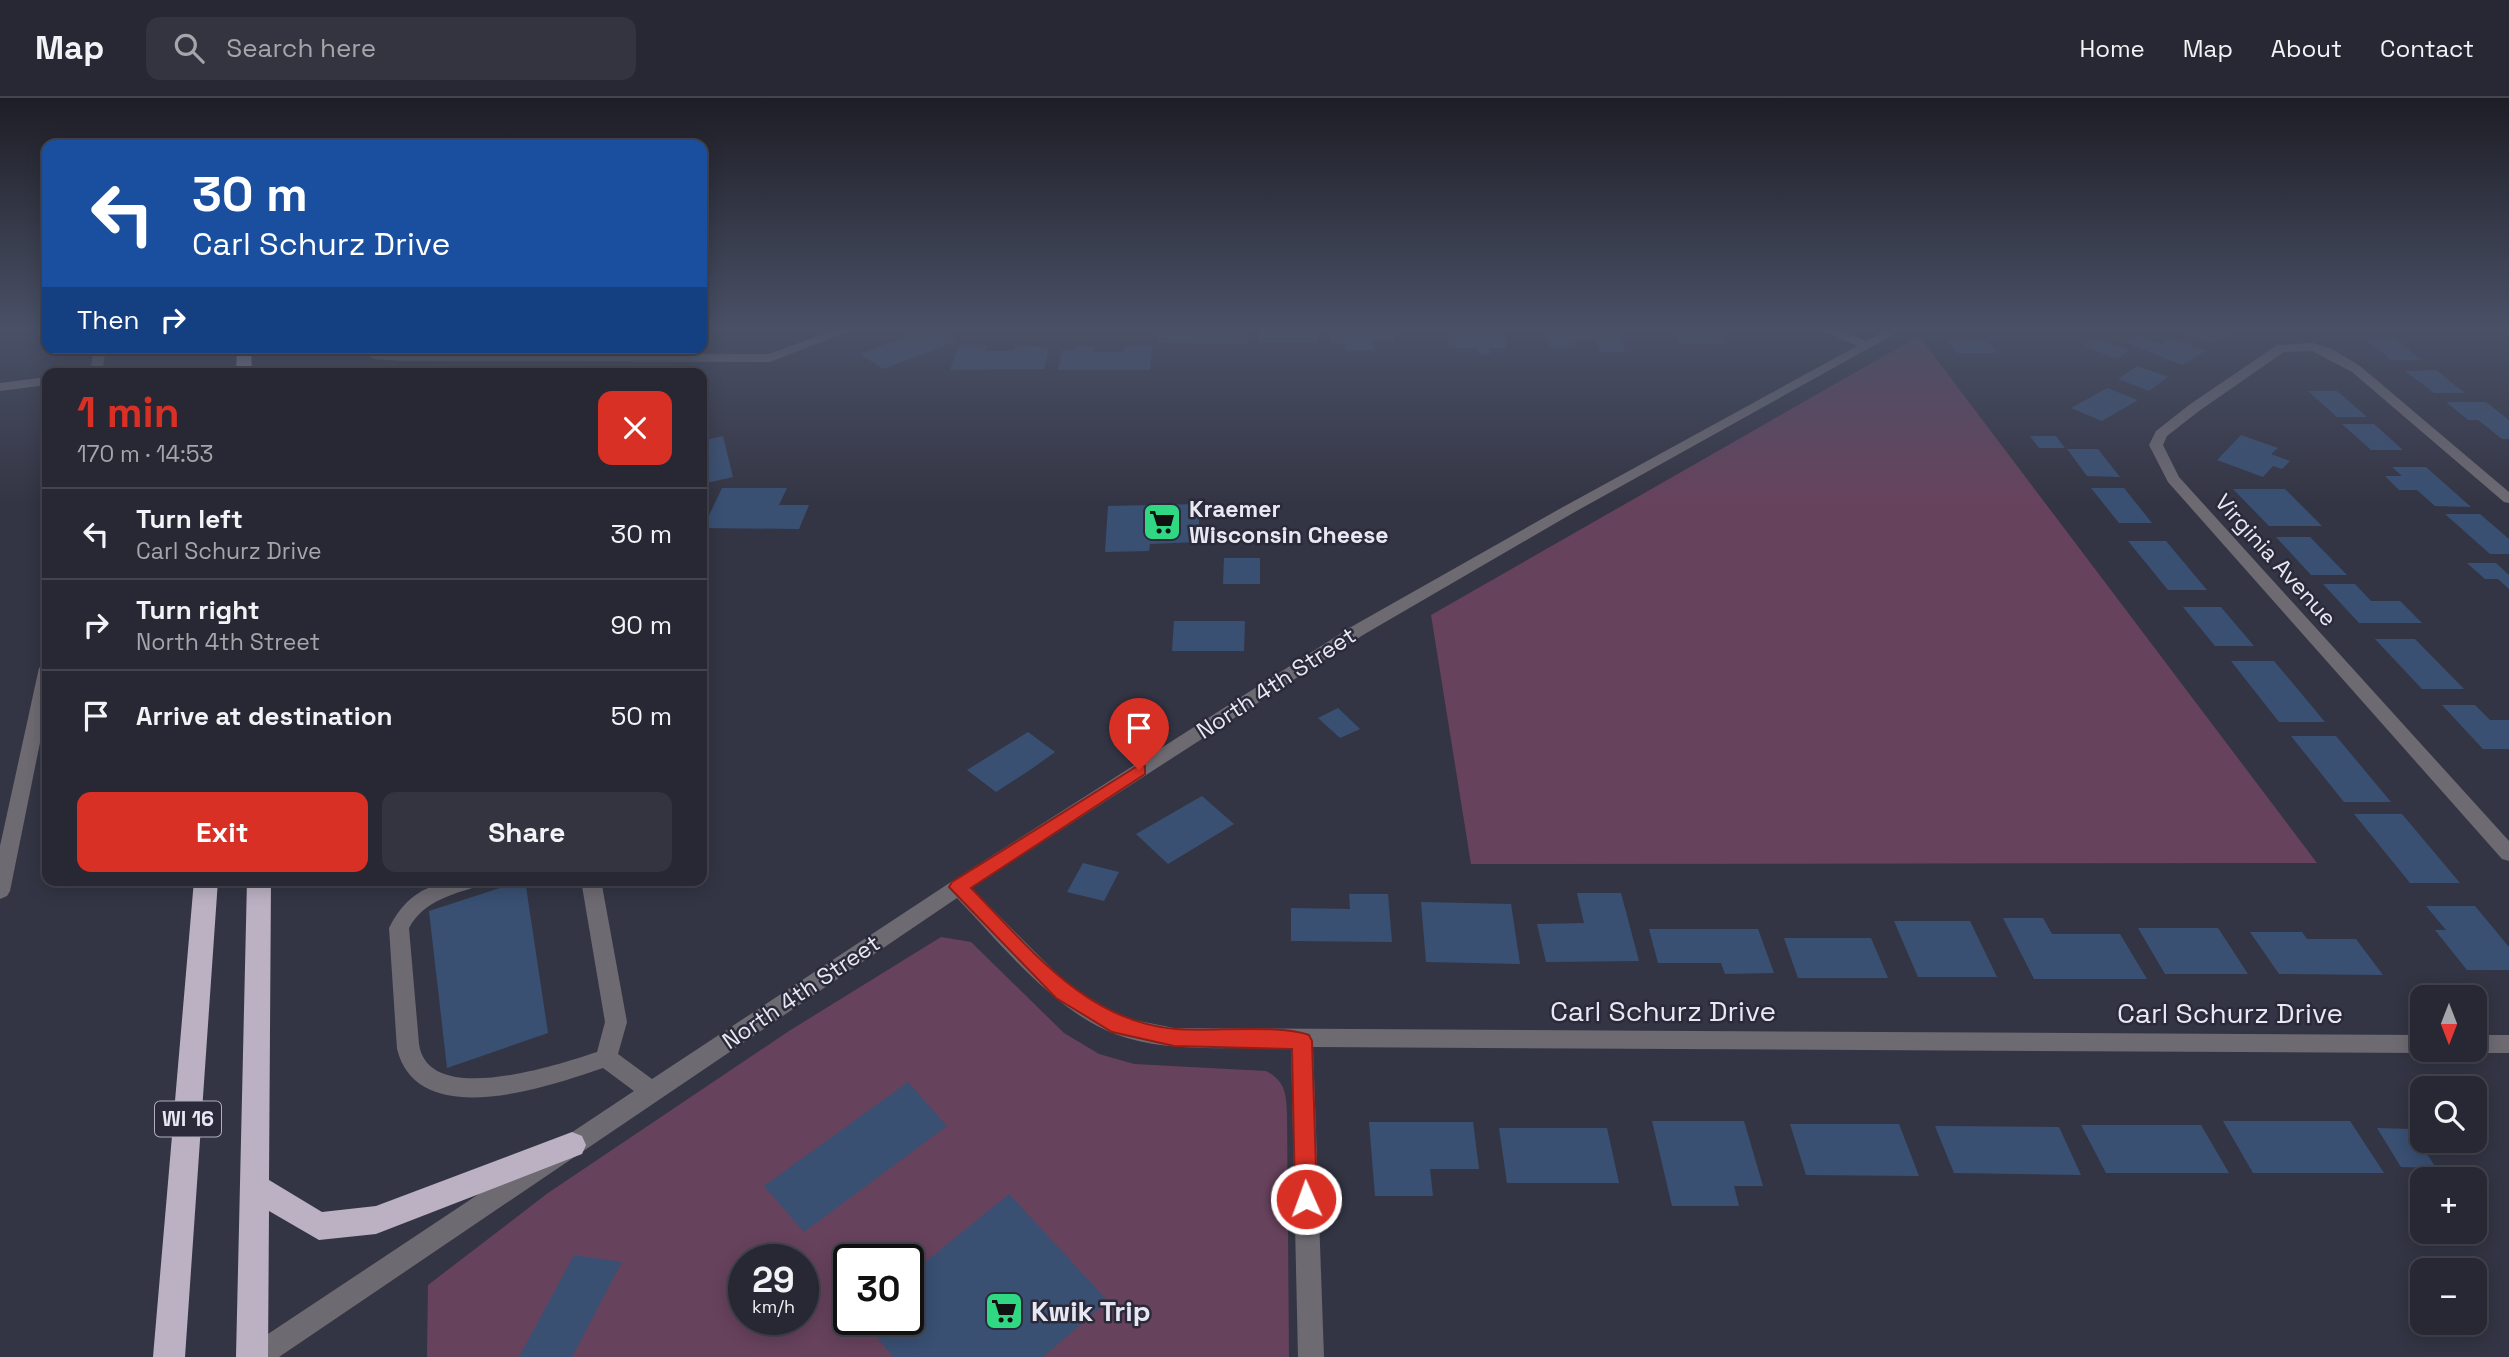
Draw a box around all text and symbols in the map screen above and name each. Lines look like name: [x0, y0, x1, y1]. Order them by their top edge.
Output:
search box: [146, 17, 636, 80]
text: Map: [35, 27, 104, 69]
icon: search: [170, 29, 208, 67]
text: Search here: [226, 31, 376, 65]
text: Home: [2079, 33, 2145, 64]
text: Map: [2183, 33, 2233, 64]
text: About: [2271, 33, 2342, 64]
text: Contact: [2380, 33, 2474, 64]
text: 30 m: [192, 163, 308, 225]
icon: left: [77, 168, 168, 259]
text: Carl Schurz Drive: [192, 224, 450, 264]
icon: right: [154, 301, 192, 339]
text: Then: [77, 303, 140, 337]
text: 1 min: [77, 386, 180, 439]
button: close: [598, 391, 672, 465]
text: 170 m · 14:53: [77, 439, 213, 469]
street label: Virginia Avenue: [2209, 487, 2343, 633]
place label: Kraemer Wisconsin Cheese: [1189, 494, 1389, 550]
supermarket icon: Kraemer Wisconsin Cheese: [1141, 501, 1183, 543]
text: Turn left: [136, 502, 243, 536]
icon: left: [77, 515, 115, 553]
text: 30 m: [611, 517, 672, 551]
text: Carl Schurz Drive: [136, 536, 322, 566]
text: Turn right: [136, 593, 260, 627]
icon: right: [77, 606, 115, 644]
text: 90 m: [610, 608, 672, 642]
street label: North 4th Street: [1191, 620, 1361, 746]
text: North 4th Street: [136, 627, 320, 657]
icon: arrive: [77, 697, 115, 735]
pin: [1109, 698, 1169, 770]
text: Arrive at destination: [136, 699, 393, 733]
text: 50 m: [611, 699, 672, 733]
icon: arrive: [1120, 709, 1158, 747]
button: Exit: [77, 792, 368, 872]
button: Share: [382, 792, 672, 872]
street label: North 4th Street: [716, 928, 886, 1056]
north arrow: [2410, 985, 2487, 1062]
map controls: [2410, 985, 2487, 1335]
street label: Carl Schurz Drive: [1550, 993, 1776, 1029]
street label: Carl Schurz Drive: [2117, 995, 2343, 1031]
button: search: [2410, 1076, 2487, 1153]
road number: WI 16: [155, 1102, 221, 1136]
position arrow: [1269, 1162, 1343, 1236]
button: +: [2410, 1167, 2487, 1244]
speed limit sign: 30: [833, 1244, 924, 1335]
text: 29: [752, 1258, 795, 1302]
button: −: [2410, 1258, 2487, 1335]
supermarket icon: Kwik Trip: [983, 1290, 1025, 1332]
place label: Kwik Trip: [1031, 1293, 1151, 1329]
text: km/h: [752, 1295, 795, 1318]

